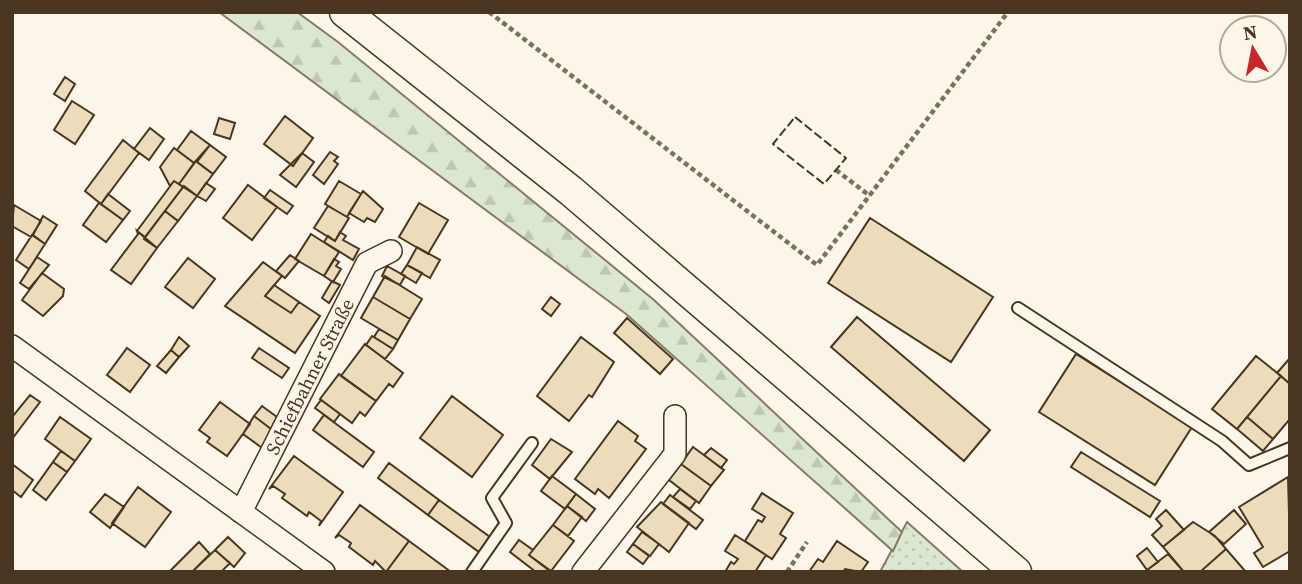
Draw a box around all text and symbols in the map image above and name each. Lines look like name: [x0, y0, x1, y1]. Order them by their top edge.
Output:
north arrow: [1218, 14, 1288, 84]
text: N: [1241, 18, 1259, 46]
street label: Schiefbahner Straße: [259, 294, 360, 459]

